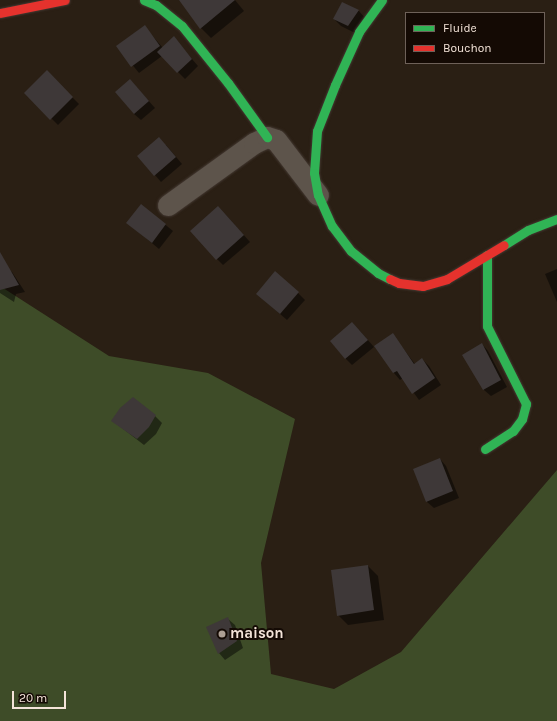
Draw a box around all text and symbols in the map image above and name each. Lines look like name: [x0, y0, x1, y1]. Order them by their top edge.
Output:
legend: [405, 12, 545, 64]
text: Fluide: [443, 21, 477, 35]
text: Bouchon: [443, 41, 492, 55]
place label: maison: [230, 625, 284, 643]
marker: maison: [217, 629, 227, 639]
scale bar: [14, 683, 68, 709]
text: 20 m: [19, 691, 47, 705]

